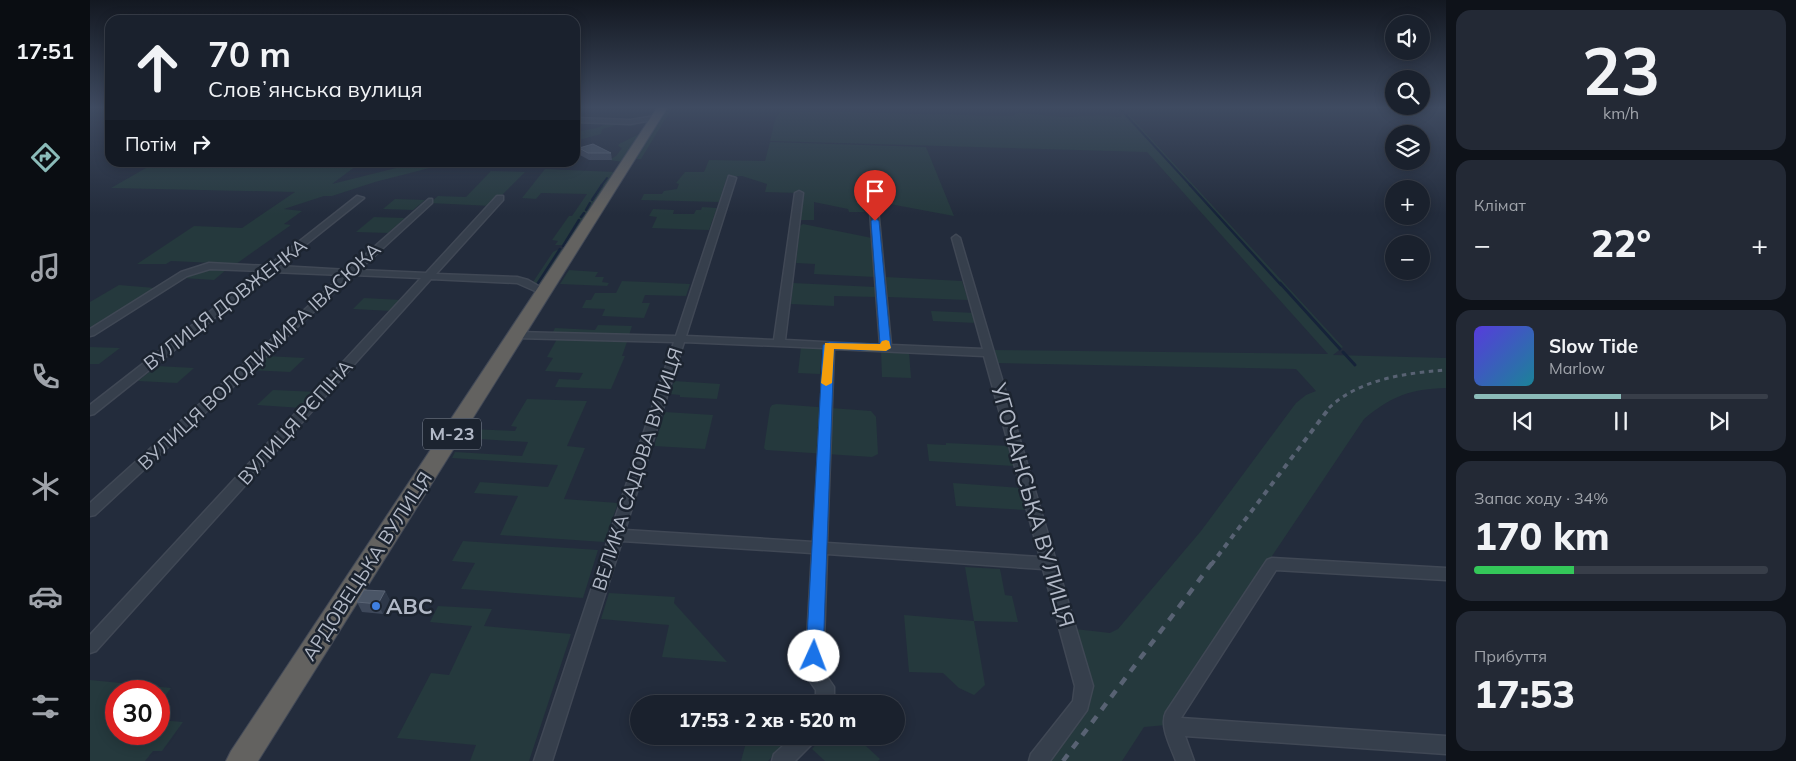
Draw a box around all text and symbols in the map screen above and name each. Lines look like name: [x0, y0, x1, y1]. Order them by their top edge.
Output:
map controls: [1385, 15, 1430, 280]
button: sound: [1385, 15, 1430, 60]
text: 23: [1582, 30, 1660, 111]
text: 70 m: [208, 32, 291, 76]
icon: ahead: [125, 35, 190, 100]
text: 17:51: [16, 37, 74, 65]
button: search: [1385, 70, 1430, 115]
text: Словʼянська вулиця: [208, 75, 423, 103]
text: km/h: [1603, 103, 1639, 123]
button: layers: [1385, 125, 1430, 170]
icon: right: [187, 130, 215, 158]
text: Потім: [125, 132, 177, 156]
icon: directions: [28, 140, 63, 175]
pin: [854, 170, 896, 221]
icon: arrive: [861, 177, 889, 205]
button: +: [1385, 180, 1430, 225]
text: Клімат: [1474, 195, 1526, 215]
text: 22°: [1591, 219, 1651, 267]
text: −: [1474, 227, 1491, 262]
text: +: [1751, 227, 1768, 262]
street label: ВУЛИЦЯ ДОВЖЕНКА: [139, 233, 311, 375]
button: −: [1385, 235, 1430, 280]
street label: ВУЛИЦЯ ВОЛОДИМИРА ІВАСЮКА: [133, 237, 385, 475]
icon: music: [28, 250, 63, 285]
text: Slow Tide: [1549, 334, 1638, 358]
street label: ВЕЛИКА САДОВА ВУЛИЦЯ: [586, 345, 688, 593]
street label: ВУЛИЦЯ РЄПІНА: [232, 354, 358, 490]
text: Marlow: [1549, 358, 1605, 378]
icon: phone: [28, 359, 63, 394]
street label: УГОЧАНСЬКА ВУЛИЦЯ: [984, 379, 1081, 630]
icon: previous: [1509, 407, 1537, 435]
icon: pause: [1607, 407, 1635, 435]
icon: next: [1705, 407, 1733, 435]
road number: М-23: [423, 418, 481, 449]
street label: АРДОВЕЦЬКА ВУЛИЦЯ: [297, 467, 437, 665]
icon: climate: [28, 469, 63, 504]
text: Запас ходу · 34%: [1474, 488, 1608, 508]
text: 170 km: [1474, 512, 1610, 560]
icon: car: [28, 579, 63, 614]
place label: ABC: [386, 592, 433, 620]
marker: ABC: [370, 600, 382, 612]
position arrow: [787, 629, 839, 681]
text: Прибуття: [1474, 646, 1547, 666]
text: 17:53: [1474, 670, 1575, 718]
speed limit sign: 30: [105, 680, 170, 745]
icon: filters: [28, 689, 63, 724]
text: 17:53 · 2 хв · 520 m: [679, 708, 856, 732]

